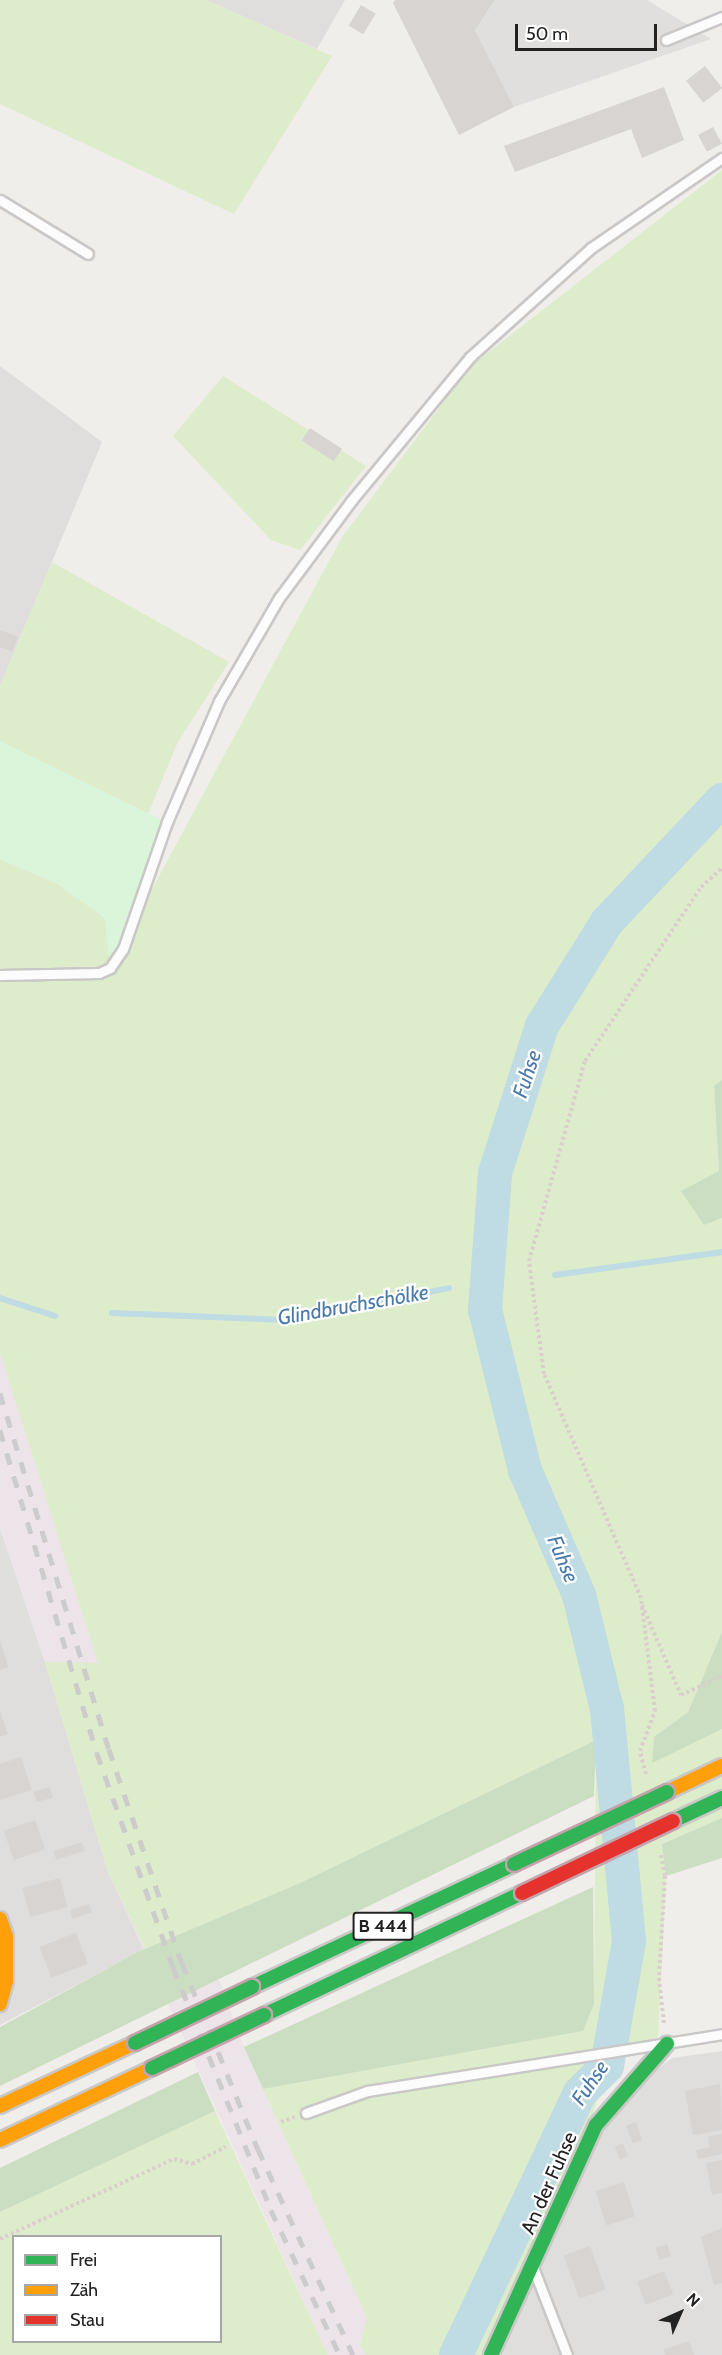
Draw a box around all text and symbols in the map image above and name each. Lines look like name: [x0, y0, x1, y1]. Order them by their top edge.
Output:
scale bar: [518, 12, 660, 50]
text: 50 m: [526, 23, 568, 45]
water label: Fuhse: [507, 1047, 547, 1101]
water label: Glindbruchschölke: [276, 1279, 430, 1331]
water label: Fuhse: [542, 1532, 584, 1586]
road number: B 444: [352, 1911, 415, 1941]
water label: Fuhse: [566, 2056, 614, 2110]
street label: An der Fuhse: [516, 2128, 582, 2238]
legend: [12, 2235, 222, 2343]
text: Frei: [70, 2249, 97, 2271]
text: Zäh: [70, 2279, 98, 2301]
north arrow: [650, 2283, 710, 2343]
text: N: [682, 2289, 704, 2311]
text: Stau: [70, 2309, 104, 2331]

